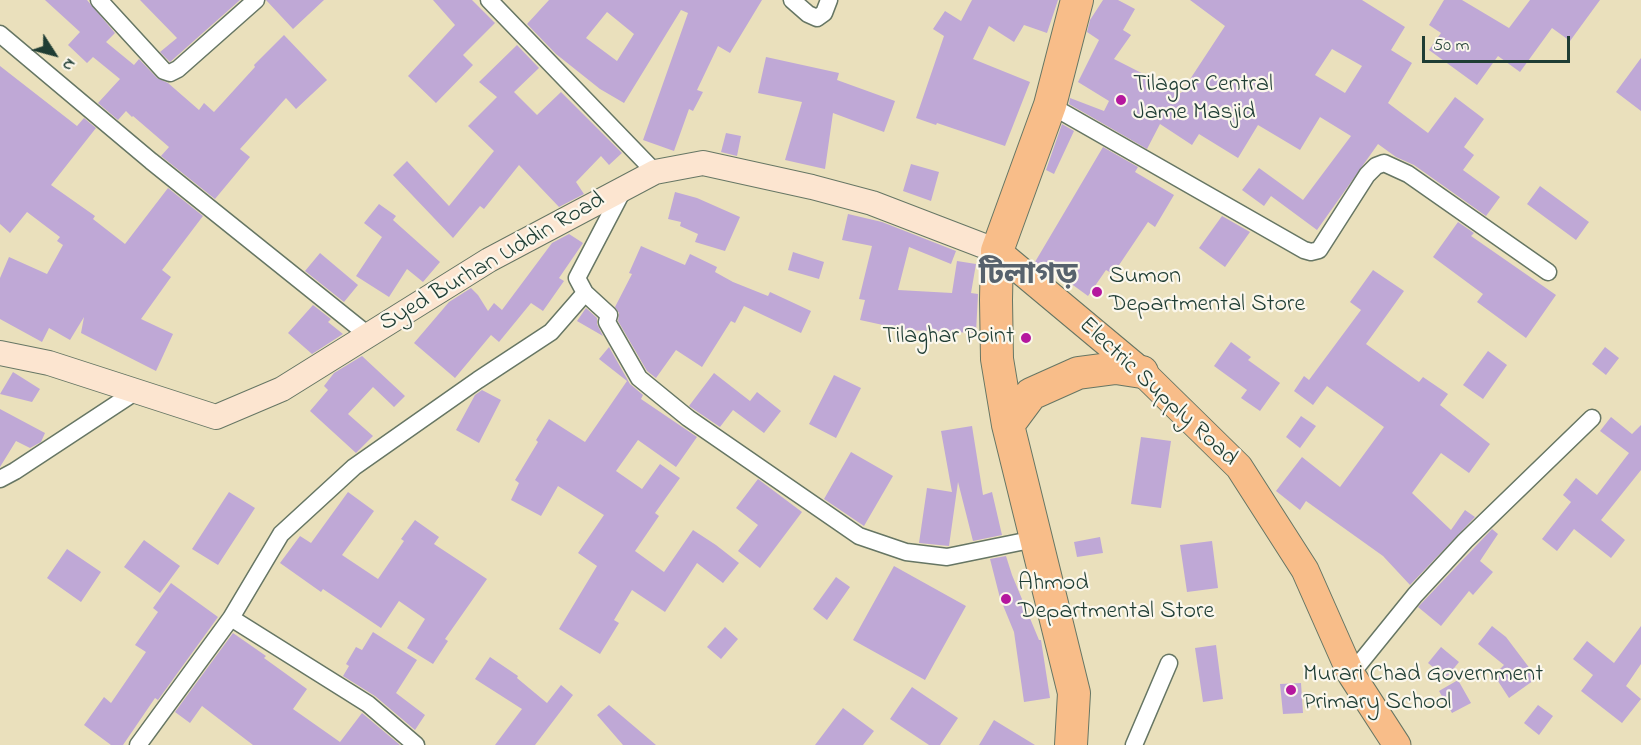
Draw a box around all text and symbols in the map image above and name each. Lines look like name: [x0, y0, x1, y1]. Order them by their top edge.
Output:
north arrow: [24, 24, 84, 84]
scale bar: [1425, 24, 1574, 62]
text: 50 m: [1433, 33, 1470, 59]
text: N: [56, 53, 81, 76]
place label: Tilagor Central Jame Masjid: [1133, 72, 1273, 128]
marker: Tilagor Central Jame Masjid: [1114, 93, 1128, 107]
street label: Syed Burhan Uddin Road: [375, 187, 611, 339]
district label: টিলাগড়: [979, 260, 1077, 296]
place label: Sumon Departmental Store: [1109, 264, 1305, 320]
marker: Sumon Departmental Store: [1090, 285, 1104, 299]
street label: Electric Supply Road: [1072, 312, 1242, 474]
place label: Tilaghar Point: [882, 324, 1014, 352]
marker: Tilaghar Point: [1019, 331, 1033, 345]
place label: Ahmod Departmental Store: [1018, 571, 1214, 627]
marker: Ahmod Departmental Store: [999, 592, 1013, 606]
place label: Murari Chad Government Primary School: [1303, 662, 1543, 718]
marker: Murari Chad Government Primary School: [1284, 683, 1298, 697]

